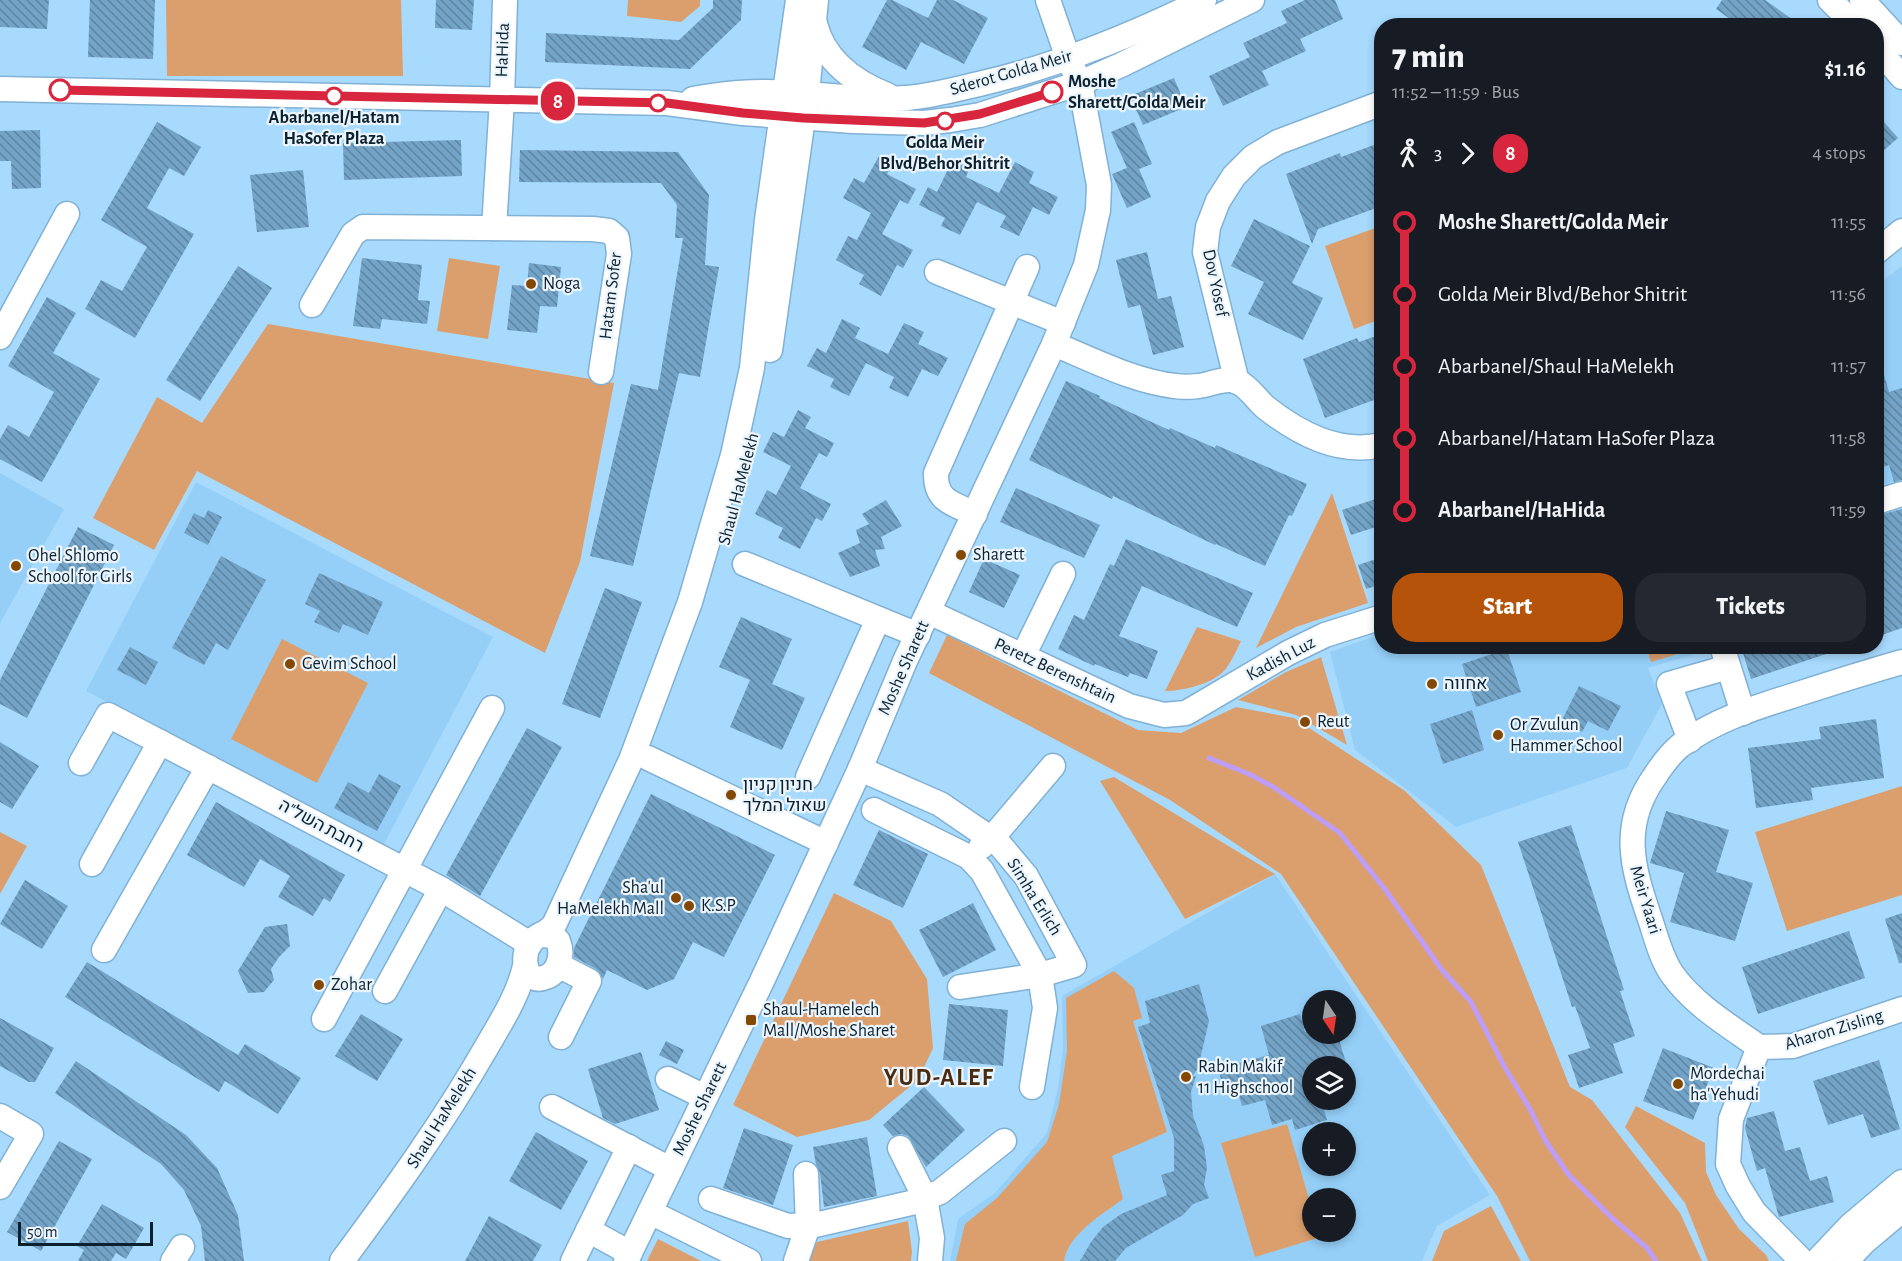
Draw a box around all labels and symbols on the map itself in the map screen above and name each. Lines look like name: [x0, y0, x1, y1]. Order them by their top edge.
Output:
street label: HaHida: [493, 22, 513, 78]
street label: Sderot Golda Meir: [948, 47, 1074, 99]
place label: Moshe Sharett/Golda Meir: [1068, 73, 1206, 112]
unlabelled marker: [49, 79, 71, 101]
marker: Moshe Sharett/Golda Meir: [1041, 81, 1063, 103]
line badge: 8: [538, 82, 578, 120]
marker: Abarbanel/Hatam HaSofer Plaza: [325, 87, 343, 105]
unlabelled marker: [649, 94, 667, 112]
place label: Abarbanel/Hatam HaSofer Plaza: [269, 109, 399, 148]
marker: Golda Meir Blvd/Behor Shitrit: [936, 112, 954, 130]
place label: Golda Meir Blvd/Behor Shitrit: [880, 134, 1010, 173]
street label: Dov Yosef: [1199, 248, 1231, 320]
street label: Hatam Sofer: [597, 251, 625, 340]
place label: Noga: [543, 275, 581, 293]
marker: Noga: [524, 277, 538, 291]
street label: Shaul HaMelekh: [715, 431, 763, 547]
place label: Sharett: [973, 546, 1025, 564]
place label: Ohel Shlomo School for Girls: [28, 547, 132, 586]
marker: Sharett: [954, 548, 968, 562]
marker: Ohel Shlomo School for Girls: [9, 559, 23, 573]
street label: Moshe Sharett: [875, 618, 933, 718]
street label: Kadish Luz: [1244, 634, 1318, 684]
street label: Peretz Berenshtain: [991, 635, 1119, 707]
place label: Gevim School: [302, 655, 397, 673]
marker: Gevim School: [283, 657, 297, 671]
place label: אחווה: [1444, 675, 1488, 693]
marker: אחווה: [1425, 677, 1439, 691]
place label: Reut: [1317, 713, 1350, 731]
marker: Reut: [1298, 715, 1312, 729]
place label: Or Zvulun Hammer School: [1510, 716, 1622, 755]
marker: Or Zvulun Hammer School: [1491, 728, 1505, 742]
place label: חניון קניון שאול המלך: [743, 776, 827, 815]
marker: חניון קניון שאול המלך: [724, 788, 738, 802]
street label: רחבת השל"ה: [276, 796, 366, 856]
street label: Simha Erlich: [1003, 855, 1065, 939]
street label: Meir Yaari: [1626, 864, 1664, 936]
place label: Sha'ul HaMelekh Mall: [557, 879, 664, 918]
marker: Sha'ul HaMelekh Mall: [669, 891, 683, 905]
place label: K.S.P: [701, 897, 736, 915]
marker: K.S.P: [682, 899, 696, 913]
place label: Zohar: [331, 976, 372, 994]
marker: Zohar: [312, 978, 326, 992]
north arrow: [1302, 990, 1356, 1044]
place label: Shaul-Hamelech Mall/Moshe Sharet: [763, 1001, 895, 1040]
street label: Aharon Zisling: [1783, 1006, 1886, 1054]
marker: Shaul-Hamelech Mall/Moshe Sharet: [744, 1013, 758, 1027]
place label: Rabin Makif 11 Highschool: [1198, 1058, 1293, 1097]
street label: Moshe Sharett: [670, 1059, 730, 1158]
street label: Shaul HaMelekh: [404, 1064, 480, 1172]
place label: Mordechai ha'Yehudi: [1690, 1065, 1765, 1104]
district label: YUD-ALEF: [884, 1066, 994, 1090]
marker: Rabin Makif 11 Highschool: [1179, 1070, 1193, 1084]
marker: Mordechai ha'Yehudi: [1671, 1077, 1685, 1091]
scale bar: [18, 1219, 153, 1246]

